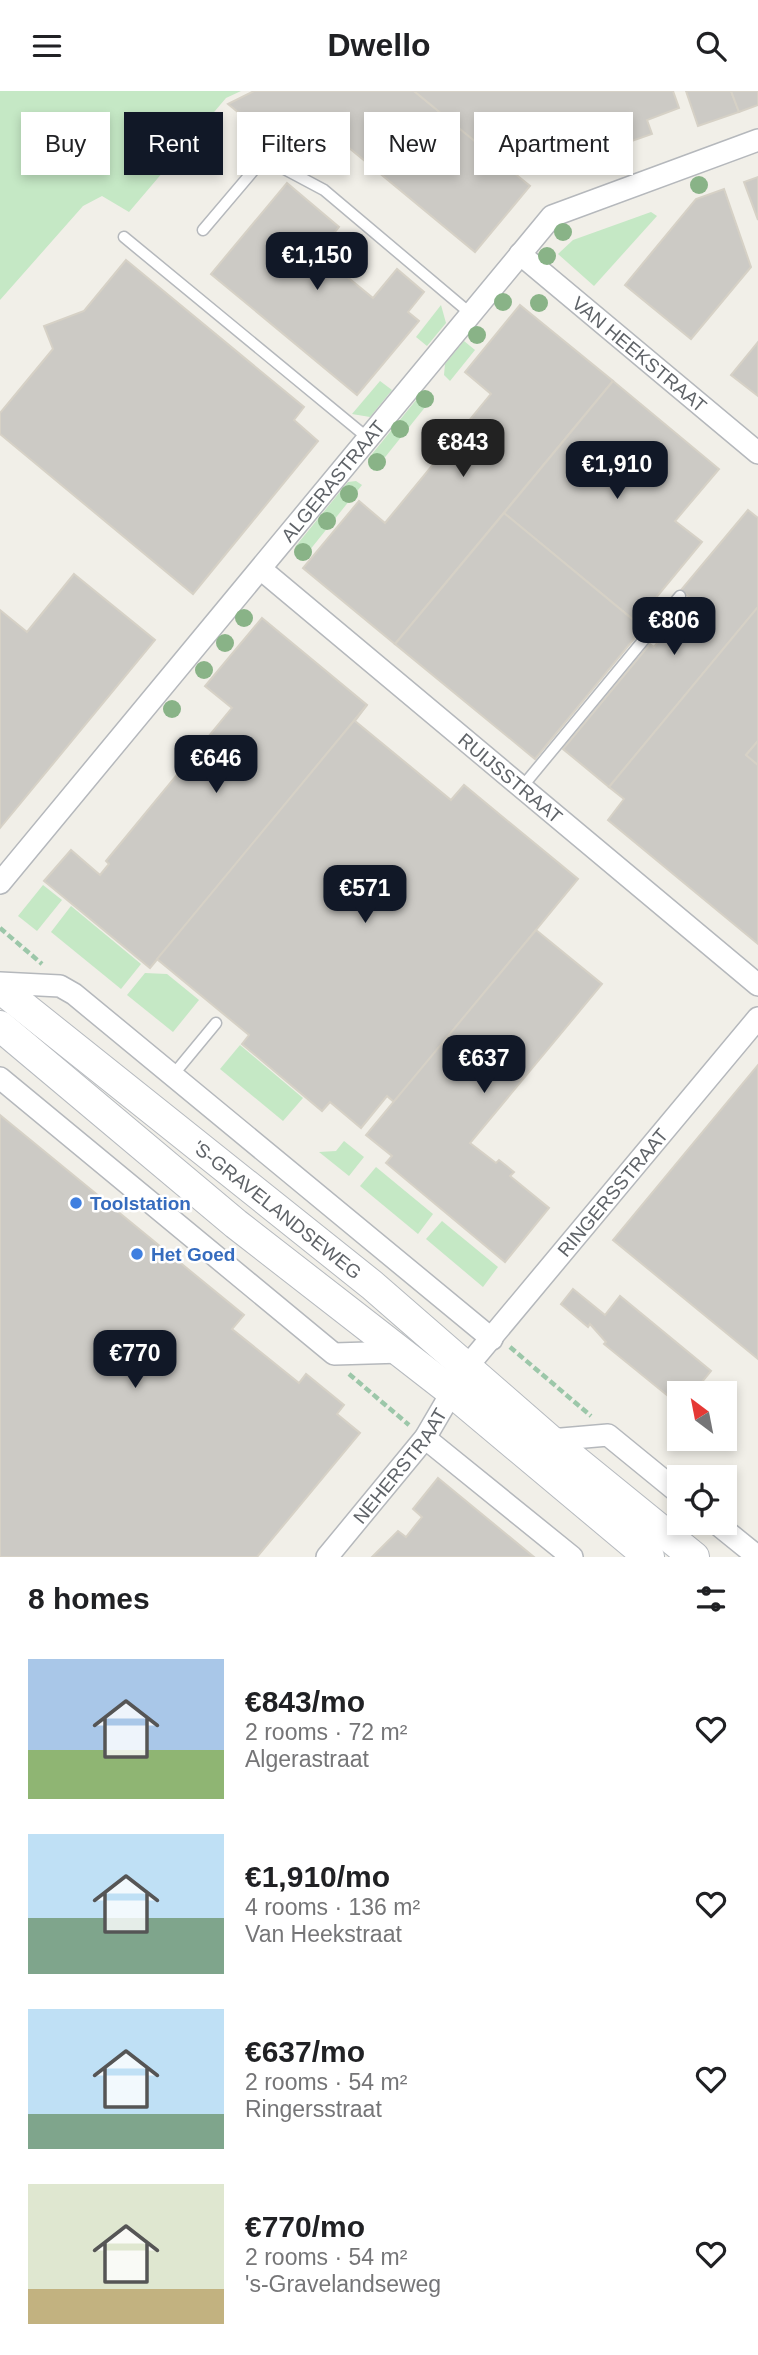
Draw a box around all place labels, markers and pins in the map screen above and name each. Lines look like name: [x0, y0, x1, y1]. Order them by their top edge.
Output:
pin: €1,150: [260, 233, 374, 292]
pin: €843: [422, 419, 504, 479]
pin: €1,910: [560, 441, 674, 501]
pin: €806: [633, 597, 715, 657]
pin: €646: [175, 735, 257, 795]
pin: €571: [324, 865, 406, 925]
pin: €637: [443, 1035, 525, 1095]
place label: Toolstation: [90, 1193, 191, 1214]
marker: Toolstation: [68, 1195, 84, 1211]
place label: Het Goed: [151, 1244, 235, 1265]
marker: Het Goed: [129, 1246, 145, 1262]
pin: €770: [94, 1331, 176, 1390]

